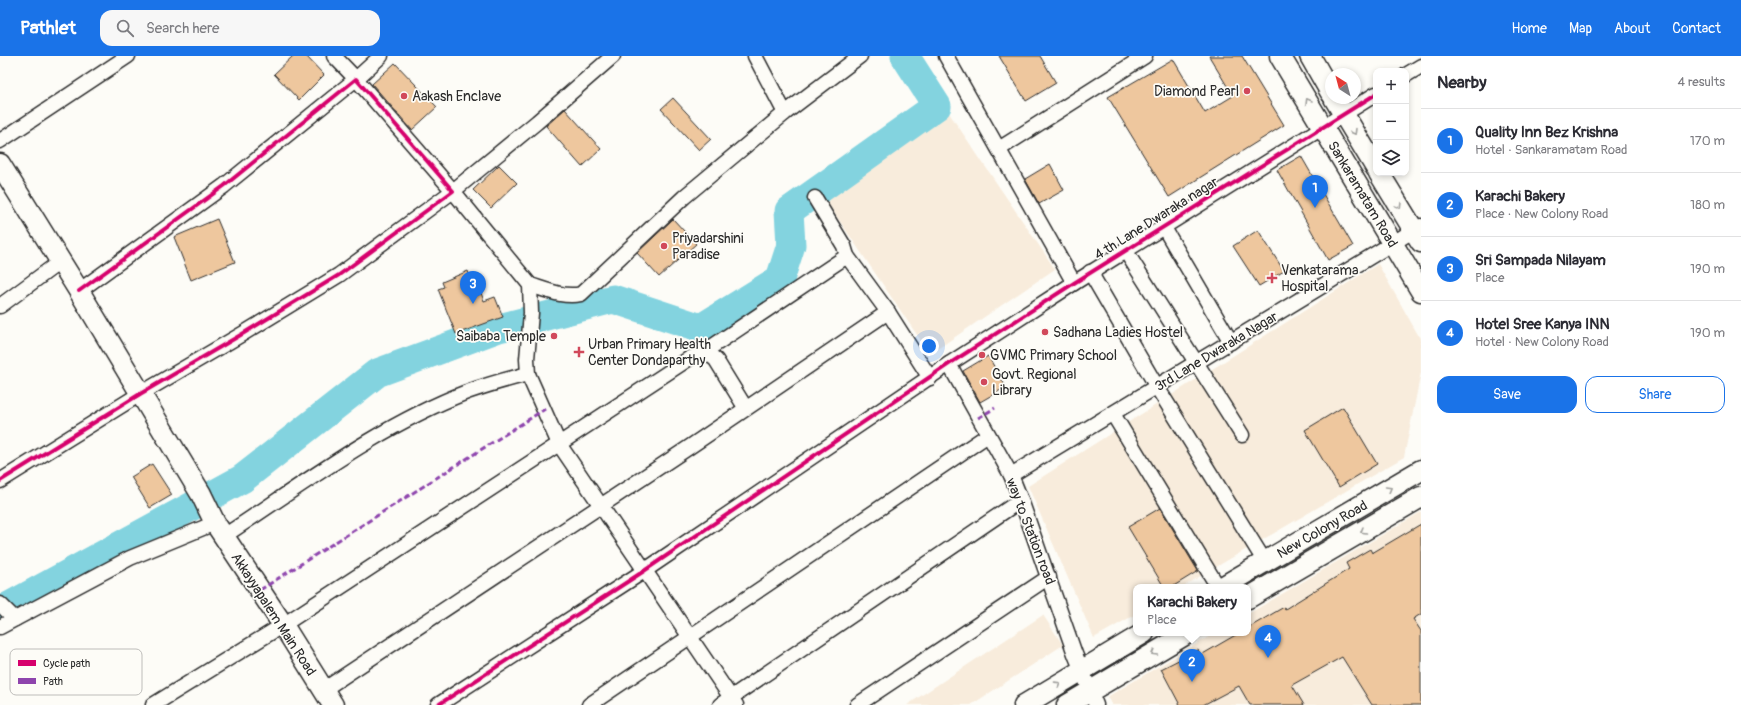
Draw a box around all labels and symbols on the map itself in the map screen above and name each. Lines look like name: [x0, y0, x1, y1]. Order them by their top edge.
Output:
north arrow: [1325, 68, 1361, 104]
place label: Diamond Pearl: [1154, 83, 1239, 100]
marker: Diamond Pearl: [1242, 86, 1252, 96]
place label: Aakash Enclave: [412, 88, 501, 105]
marker: Aakash Enclave: [399, 91, 409, 101]
one-way arrow: [1305, 98, 1312, 105]
one-way arrow: [1349, 128, 1356, 135]
street label: Sankaramatam Road: [1324, 138, 1401, 251]
street label: 4 th Lane Dwaraka nagar: [1091, 173, 1221, 263]
pin: 1: [1302, 175, 1328, 208]
one-way arrow: [1394, 202, 1402, 209]
place label: Priyadarshini Paradise: [672, 230, 744, 263]
marker: Priyadarshini Paradise: [659, 241, 669, 251]
place label: Venkatarama Hospital: [1281, 262, 1358, 295]
pin: 3: [460, 271, 486, 304]
marker: Venkatarama Hospital: [1266, 272, 1278, 284]
street label: 3rd Lane Dwaraka Nagar: [1152, 308, 1281, 395]
place label: Sadhana Ladies Hostel: [1053, 324, 1183, 341]
marker: Sadhana Ladies Hostel: [1040, 327, 1050, 337]
place label: Saibaba Temple: [456, 328, 546, 345]
marker: Saibaba Temple: [549, 331, 559, 341]
place label: Urban Primary Health Center Dondaparthy: [588, 336, 711, 369]
your location: [919, 336, 939, 356]
marker: Urban Primary Health Center Dondaparthy: [573, 346, 585, 358]
place label: GVMC Primary School: [990, 347, 1117, 364]
marker: GVMC Primary School: [977, 350, 987, 360]
place label: Govt. Regional Library: [992, 366, 1077, 399]
marker: Govt. Regional Library: [979, 377, 989, 387]
street label: way to Station road: [1002, 475, 1059, 587]
one-way arrow: [1385, 487, 1392, 494]
street label: New Colony Road: [1274, 497, 1371, 562]
one-way arrow: [1360, 526, 1367, 533]
street label: Akkayyapalem Main Road: [227, 550, 320, 679]
pin: 4: [1255, 625, 1281, 658]
one-way arrow: [1151, 648, 1158, 655]
legend: [10, 649, 142, 695]
pin: 2: [1179, 649, 1205, 682]
text: Cycle path: [43, 657, 90, 670]
text: Path: [43, 675, 63, 688]
one-way arrow: [1053, 682, 1060, 689]

